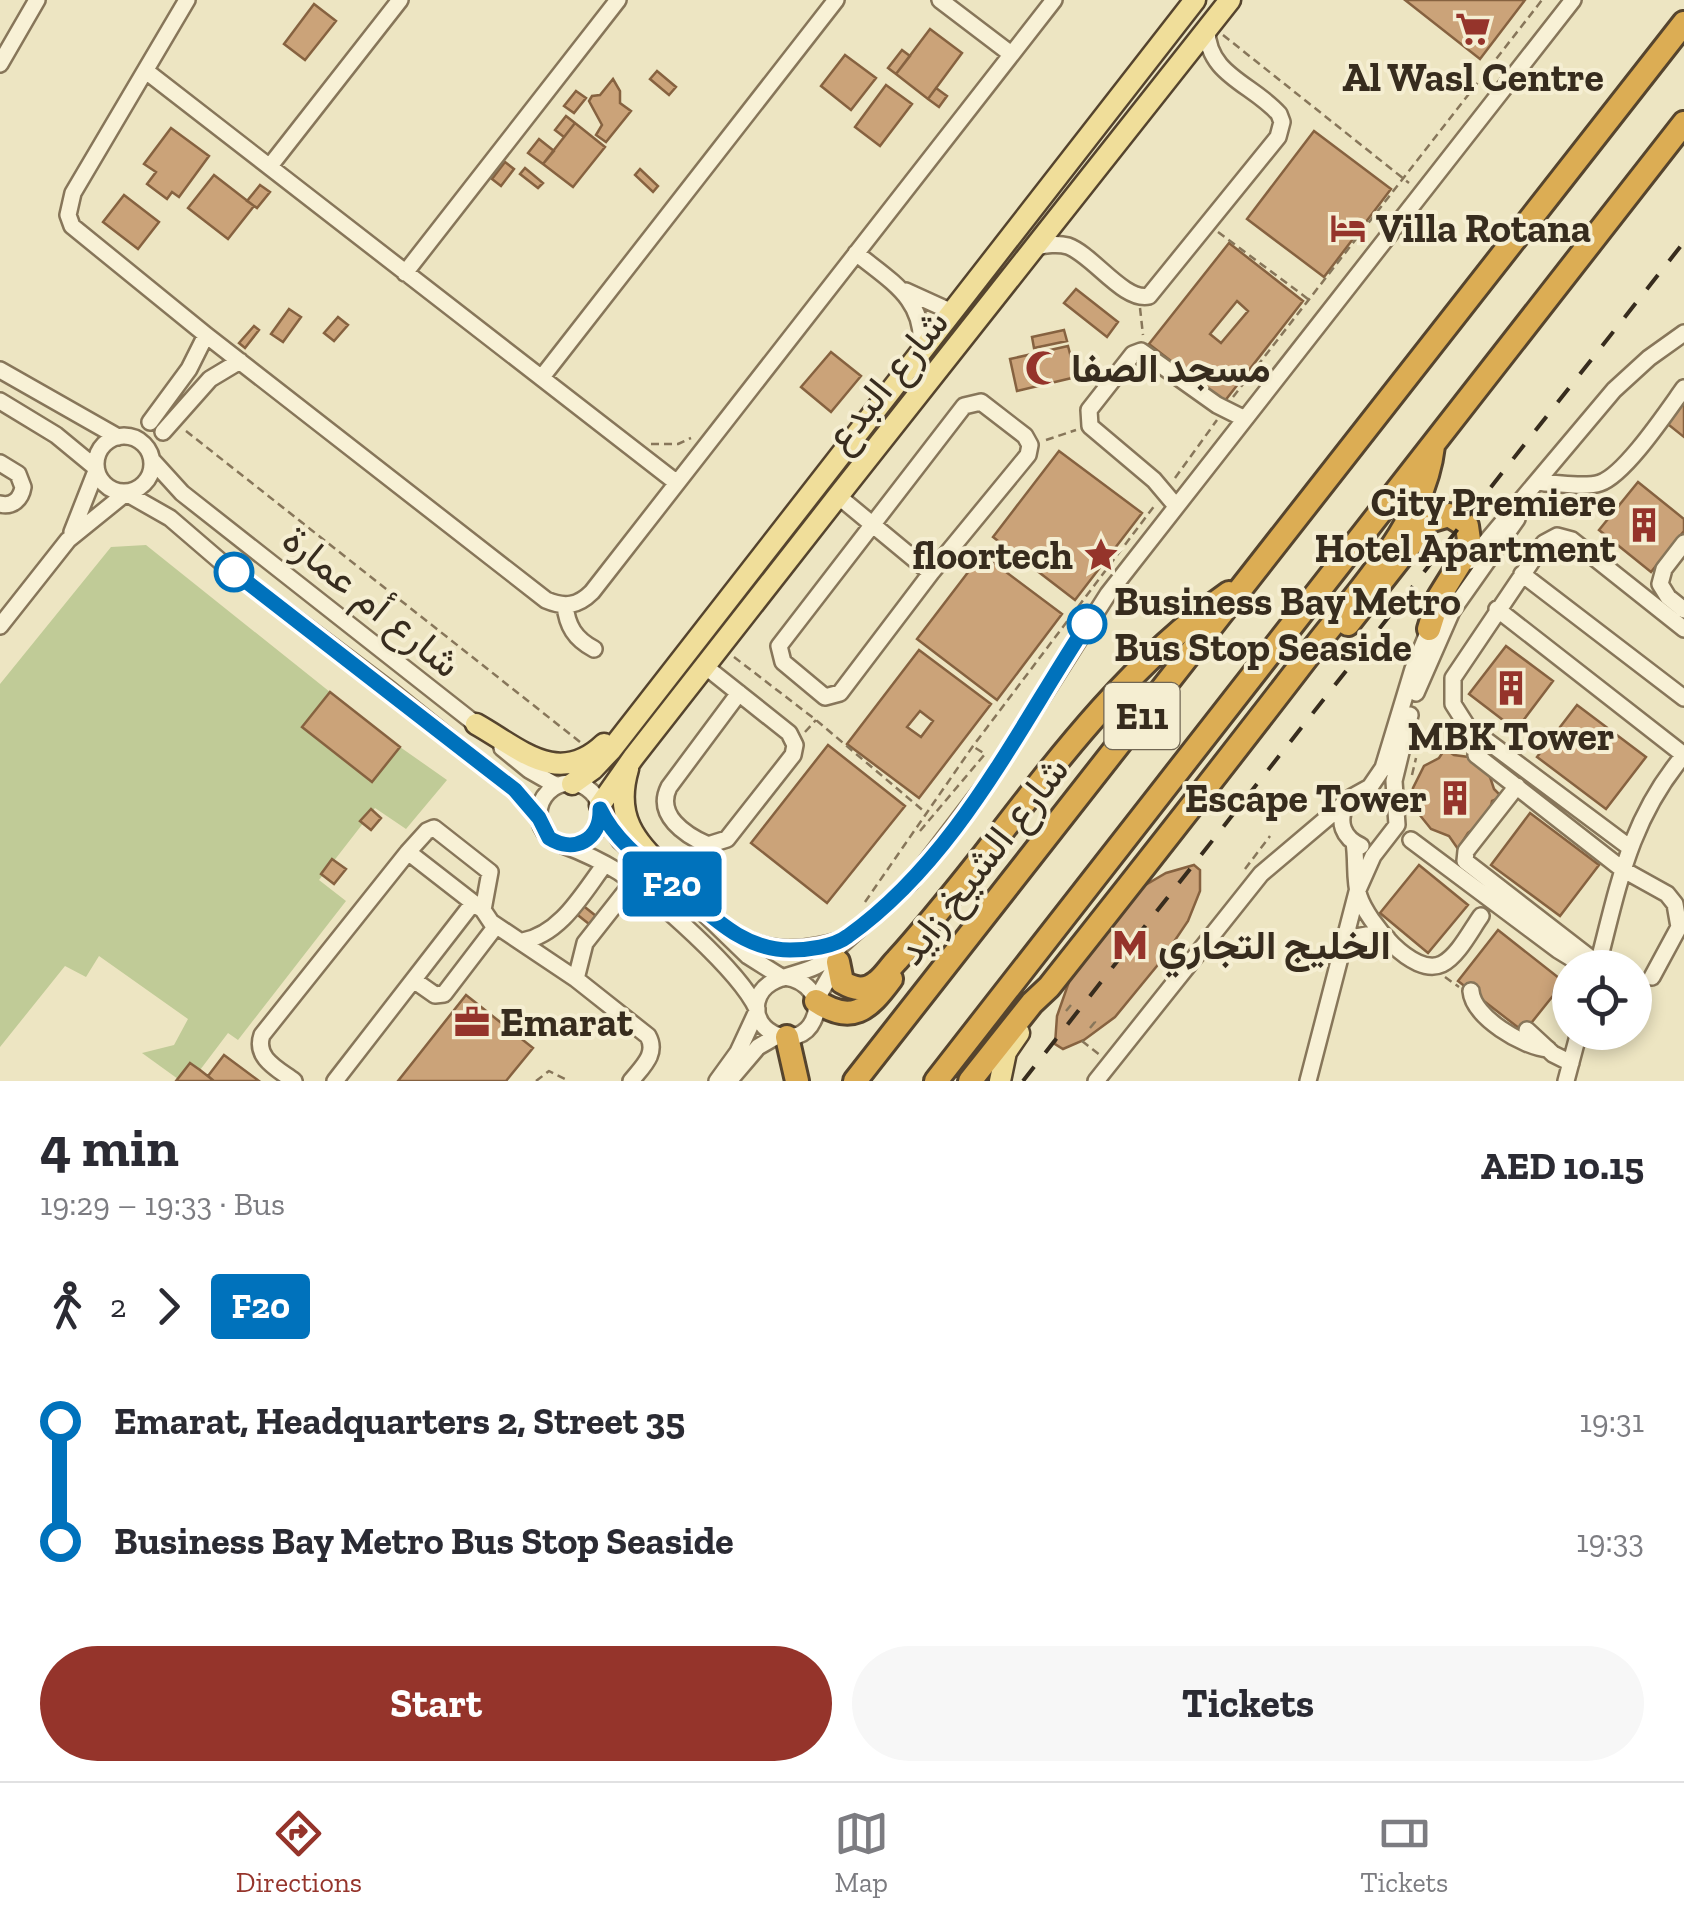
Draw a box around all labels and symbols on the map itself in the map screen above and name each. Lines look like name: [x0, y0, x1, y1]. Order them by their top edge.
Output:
supermarket icon: Al Wasl Centre: [1454, 10, 1492, 48]
place label: Al Wasl Centre: [1342, 53, 1604, 101]
place label: Villa Rotana: [1376, 204, 1591, 252]
hotel icon: Villa Rotana: [1329, 209, 1367, 247]
street label: شارع البدع: [814, 299, 961, 463]
place label: مسجد الصفا: [1071, 344, 1271, 392]
mosque icon: مسجد الصفا: [1024, 349, 1062, 387]
place label: City Premiere Hotel Apartment: [1315, 478, 1617, 572]
building icon: City Premiere Hotel Apartment: [1625, 506, 1663, 544]
street label: شارع أم عمارة: [271, 515, 471, 690]
place label: floortech: [912, 531, 1073, 579]
place icon: floortech: [1082, 536, 1120, 574]
unlabelled marker: [215, 553, 253, 591]
place label: Business Bay Metro Bus Stop Seaside: [1114, 577, 1461, 671]
marker: Business Bay Metro Bus Stop Seaside: [1068, 605, 1106, 643]
building icon: MBK Tower: [1492, 669, 1530, 707]
road number: E11: [1104, 683, 1180, 749]
place label: MBK Tower: [1408, 712, 1614, 760]
street label: شارع الشيخ زايد: [886, 746, 1081, 976]
place label: Escape Tower: [1185, 774, 1427, 822]
building icon: Escape Tower: [1436, 779, 1474, 817]
line badge: F20: [614, 852, 730, 916]
place label: الخليج التجاري: [1158, 921, 1391, 978]
metro station icon: الخليج التجاري: [1111, 926, 1149, 964]
place label: Emarat: [500, 998, 634, 1046]
office icon: Emarat: [453, 1003, 491, 1041]

